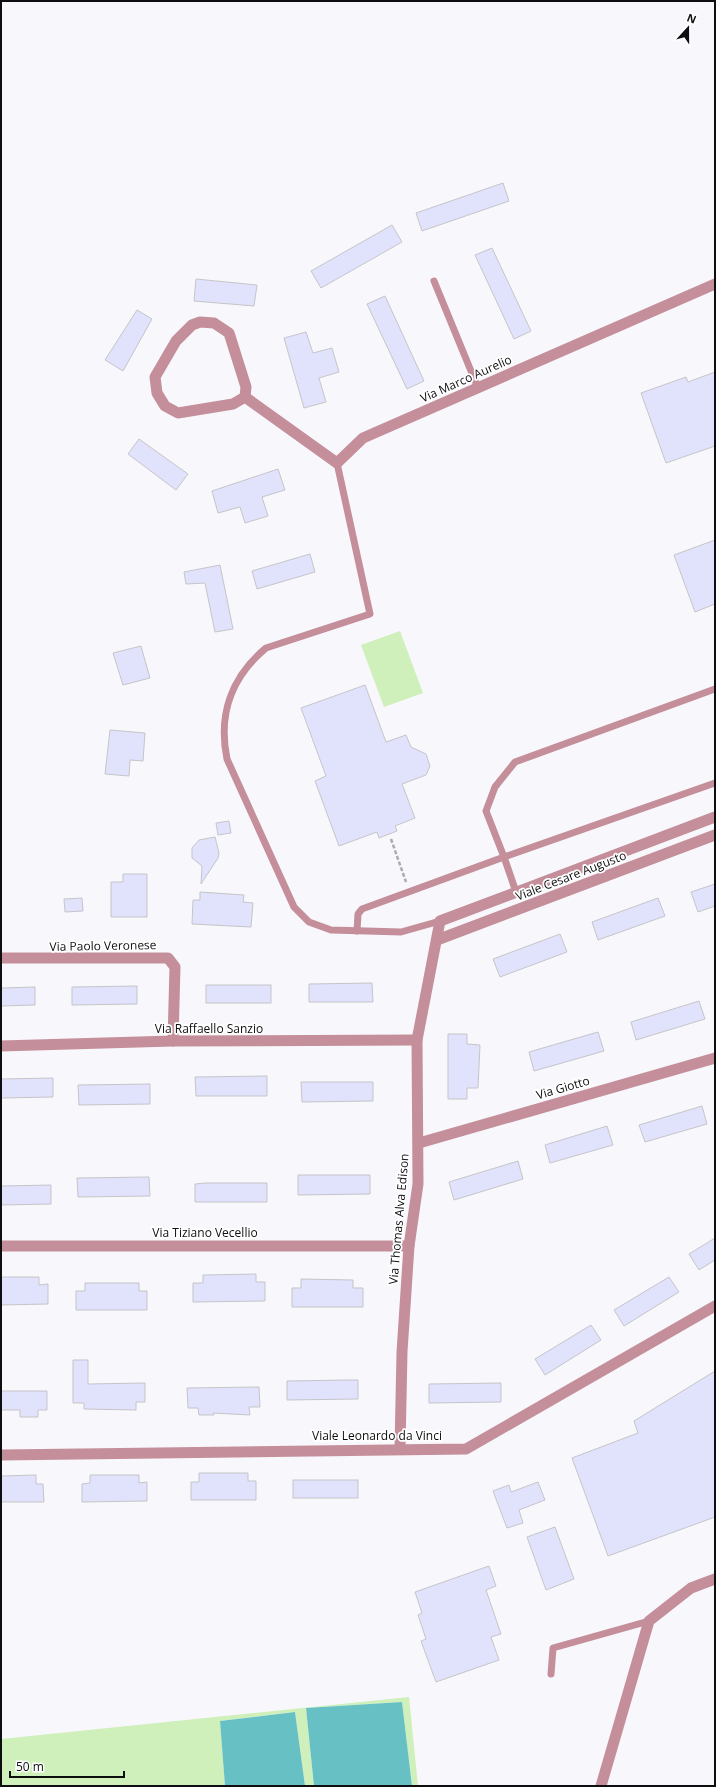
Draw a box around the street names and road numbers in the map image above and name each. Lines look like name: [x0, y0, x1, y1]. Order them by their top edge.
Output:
street label: Via Marco Aurelio: [417, 351, 514, 406]
street label: Viale Cesare Augusto: [513, 847, 629, 904]
street label: Via Paolo Veronese: [49, 936, 157, 955]
street label: Via Raffaello Sanzio: [155, 1020, 263, 1037]
street label: Via Giotto: [534, 1072, 592, 1103]
street label: Via Thomas Alva Edison: [384, 1153, 413, 1285]
street label: Via Tiziano Vecellio: [152, 1224, 258, 1241]
street label: Viale Leonardo da Vinci: [312, 1427, 442, 1444]

